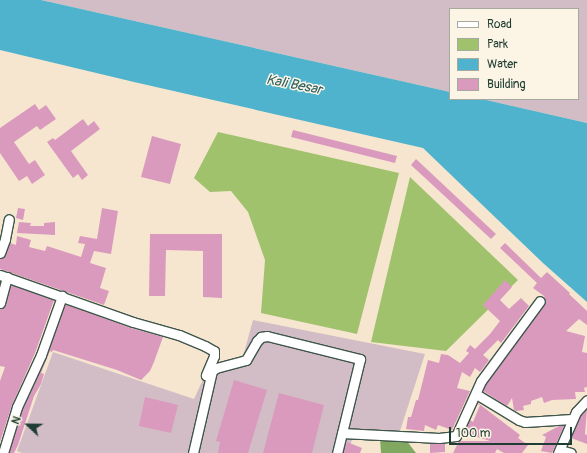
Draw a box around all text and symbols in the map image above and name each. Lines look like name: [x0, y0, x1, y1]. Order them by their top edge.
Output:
legend: [449, 8, 579, 100]
text: Road: [487, 17, 512, 32]
text: Park: [487, 37, 508, 52]
text: Water: [487, 57, 518, 72]
water label: Kali Besar: [265, 71, 323, 99]
text: Building: [487, 77, 526, 92]
north arrow: [8, 405, 48, 445]
text: N: [9, 414, 24, 426]
scale bar: [451, 419, 574, 445]
text: 100 m: [456, 426, 490, 441]

